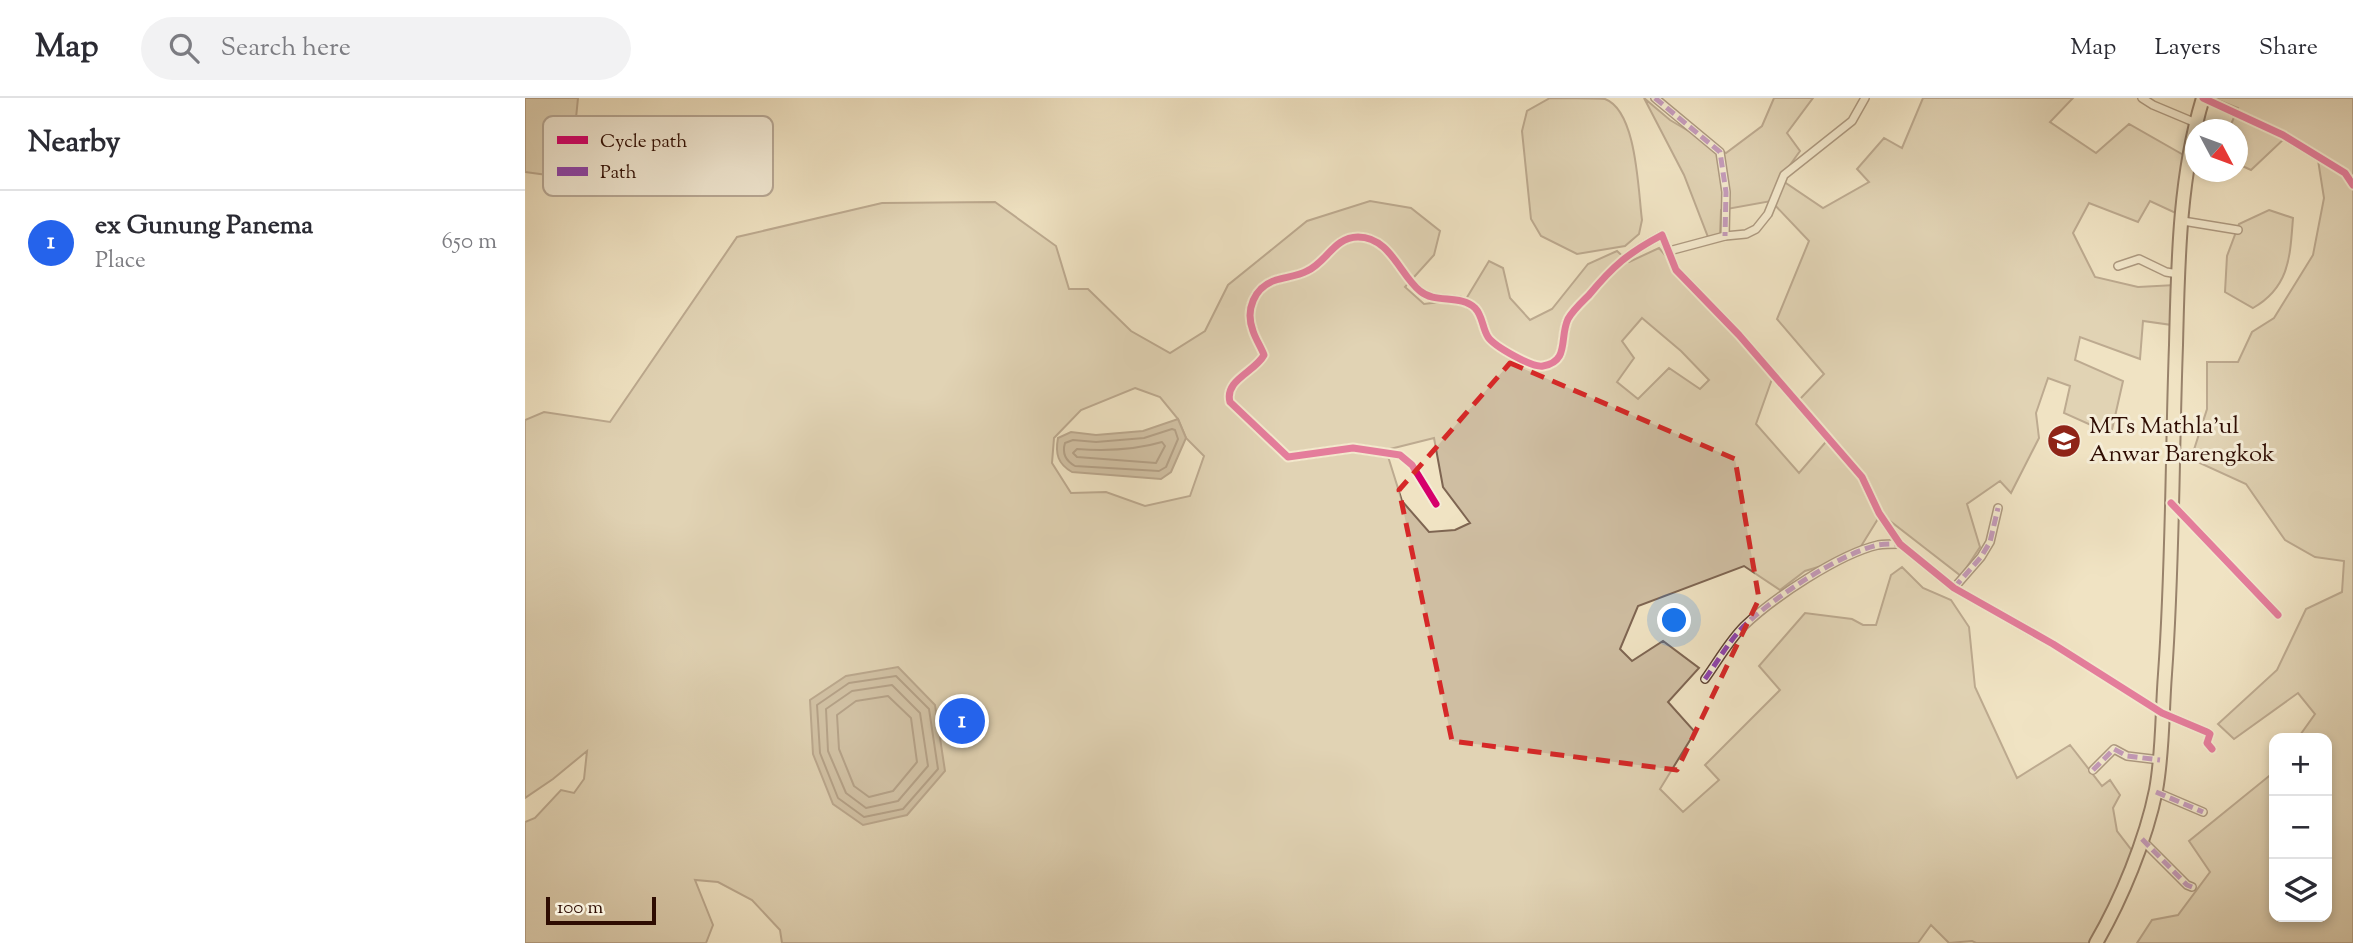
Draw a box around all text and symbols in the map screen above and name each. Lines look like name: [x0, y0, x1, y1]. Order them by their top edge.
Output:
search box: [141, 17, 631, 80]
text: Map: [35, 24, 99, 72]
icon: search: [165, 29, 203, 67]
text: Search here: [221, 30, 351, 67]
text: Map: [2070, 31, 2116, 65]
text: Layers: [2154, 31, 2221, 65]
text: Share: [2259, 31, 2318, 65]
legend: [543, 116, 773, 196]
north arrow: [2185, 119, 2248, 182]
text: Nearby: [28, 122, 120, 165]
text: Cycle path: [600, 129, 687, 156]
text: Path: [600, 160, 637, 187]
text: ex Gunung Panema: [95, 208, 313, 245]
text: 1: [47, 226, 55, 259]
text: 650 m: [442, 226, 497, 259]
text: Place: [95, 245, 146, 278]
place label: MTs Mathla'ul Anwar Barengkok: [2089, 410, 2275, 472]
school or university icon: MTs Mathla'ul Anwar Barengkok: [2045, 422, 2083, 460]
your location: [1657, 603, 1691, 637]
pin: 1: [939, 695, 985, 747]
map controls: [2269, 733, 2332, 922]
button: +: [2269, 733, 2332, 796]
button: −: [2269, 796, 2332, 859]
button: layers: [2269, 859, 2332, 922]
scale bar: [546, 894, 656, 926]
text: 100 m: [557, 895, 603, 922]

